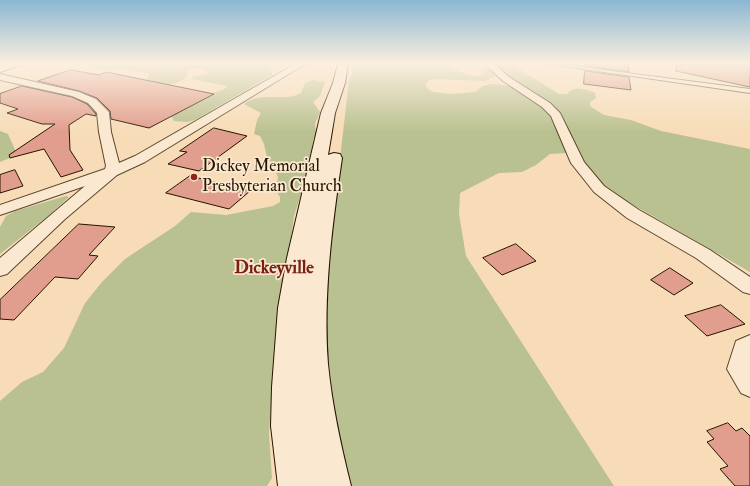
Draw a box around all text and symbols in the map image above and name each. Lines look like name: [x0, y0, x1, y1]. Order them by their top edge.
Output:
place label: Dickey Memorial Presbyterian Church: [202, 157, 342, 197]
marker: Dickey Memorial Presbyterian Church: [189, 172, 199, 182]
district label: Dickeyville: [234, 258, 314, 280]

